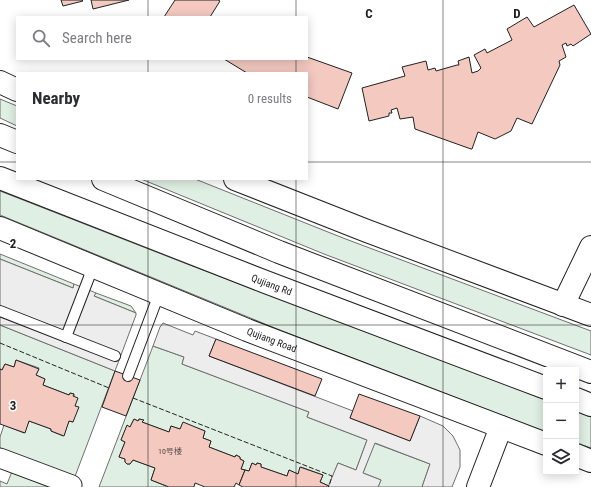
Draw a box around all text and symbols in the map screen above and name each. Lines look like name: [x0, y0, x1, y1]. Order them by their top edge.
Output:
text: C: [365, 6, 373, 21]
text: D: [513, 6, 521, 21]
search box: [16, 16, 308, 60]
icon: search: [30, 27, 52, 49]
text: Search here: [62, 29, 132, 47]
text: Nearby: [32, 88, 80, 108]
text: 0 results: [248, 91, 292, 106]
text: 2: [10, 236, 17, 251]
street label: Qujiang Rd: [250, 272, 294, 297]
street label: Qujiang Road: [246, 325, 298, 354]
map controls: [543, 367, 579, 475]
button: +: [543, 367, 579, 403]
text: 3: [10, 398, 16, 413]
button: −: [543, 403, 579, 439]
button: layers: [543, 439, 579, 475]
house number: 10号楼: [158, 447, 182, 456]

